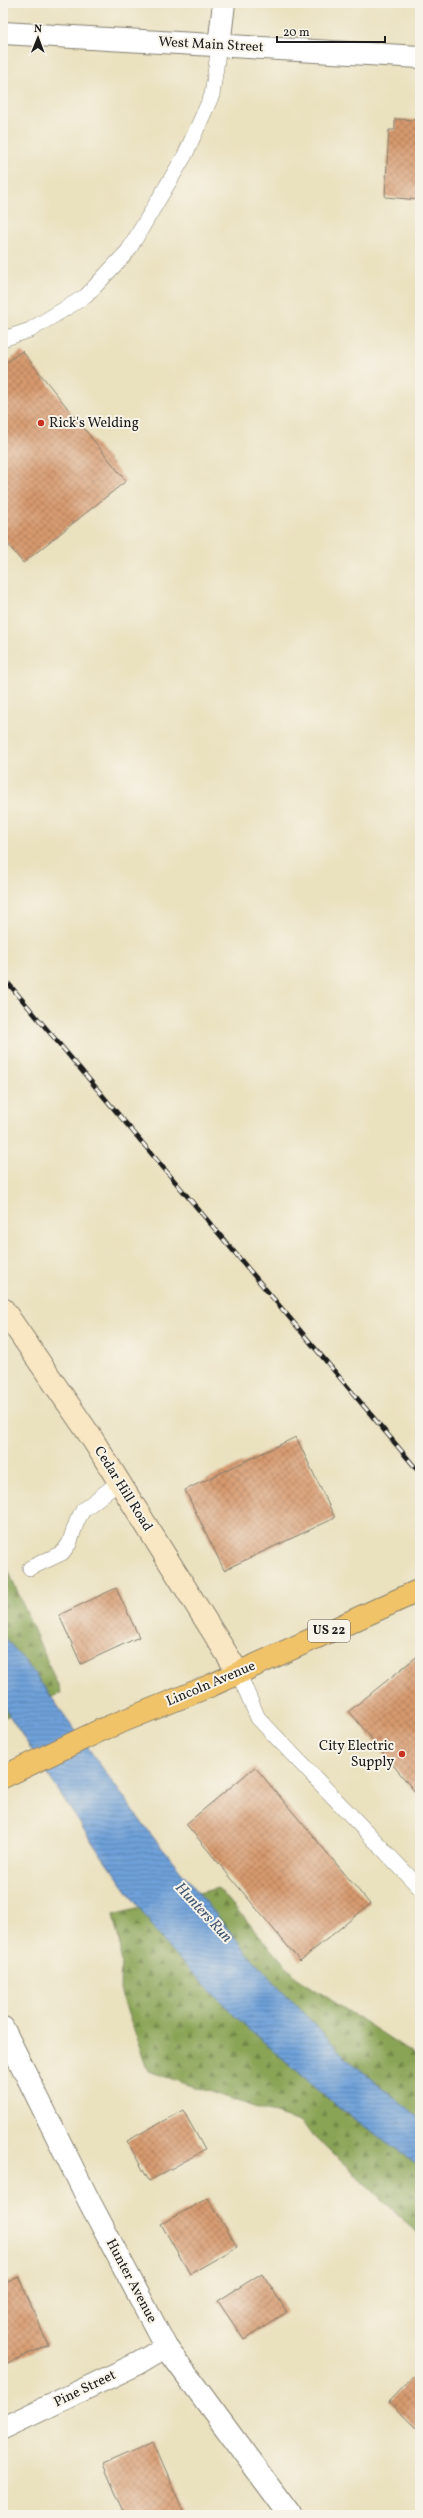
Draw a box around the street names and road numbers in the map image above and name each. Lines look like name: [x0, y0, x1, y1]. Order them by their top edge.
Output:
street label: West Main Street: [158, 33, 264, 57]
street label: Cedar Hill Road: [89, 1443, 157, 1535]
road number: US 22: [308, 1620, 350, 1642]
street label: Lincoln Avenue: [164, 1657, 259, 1711]
street label: Hunter Avenue: [101, 2236, 161, 2327]
street label: Pine Street: [51, 2366, 119, 2412]

